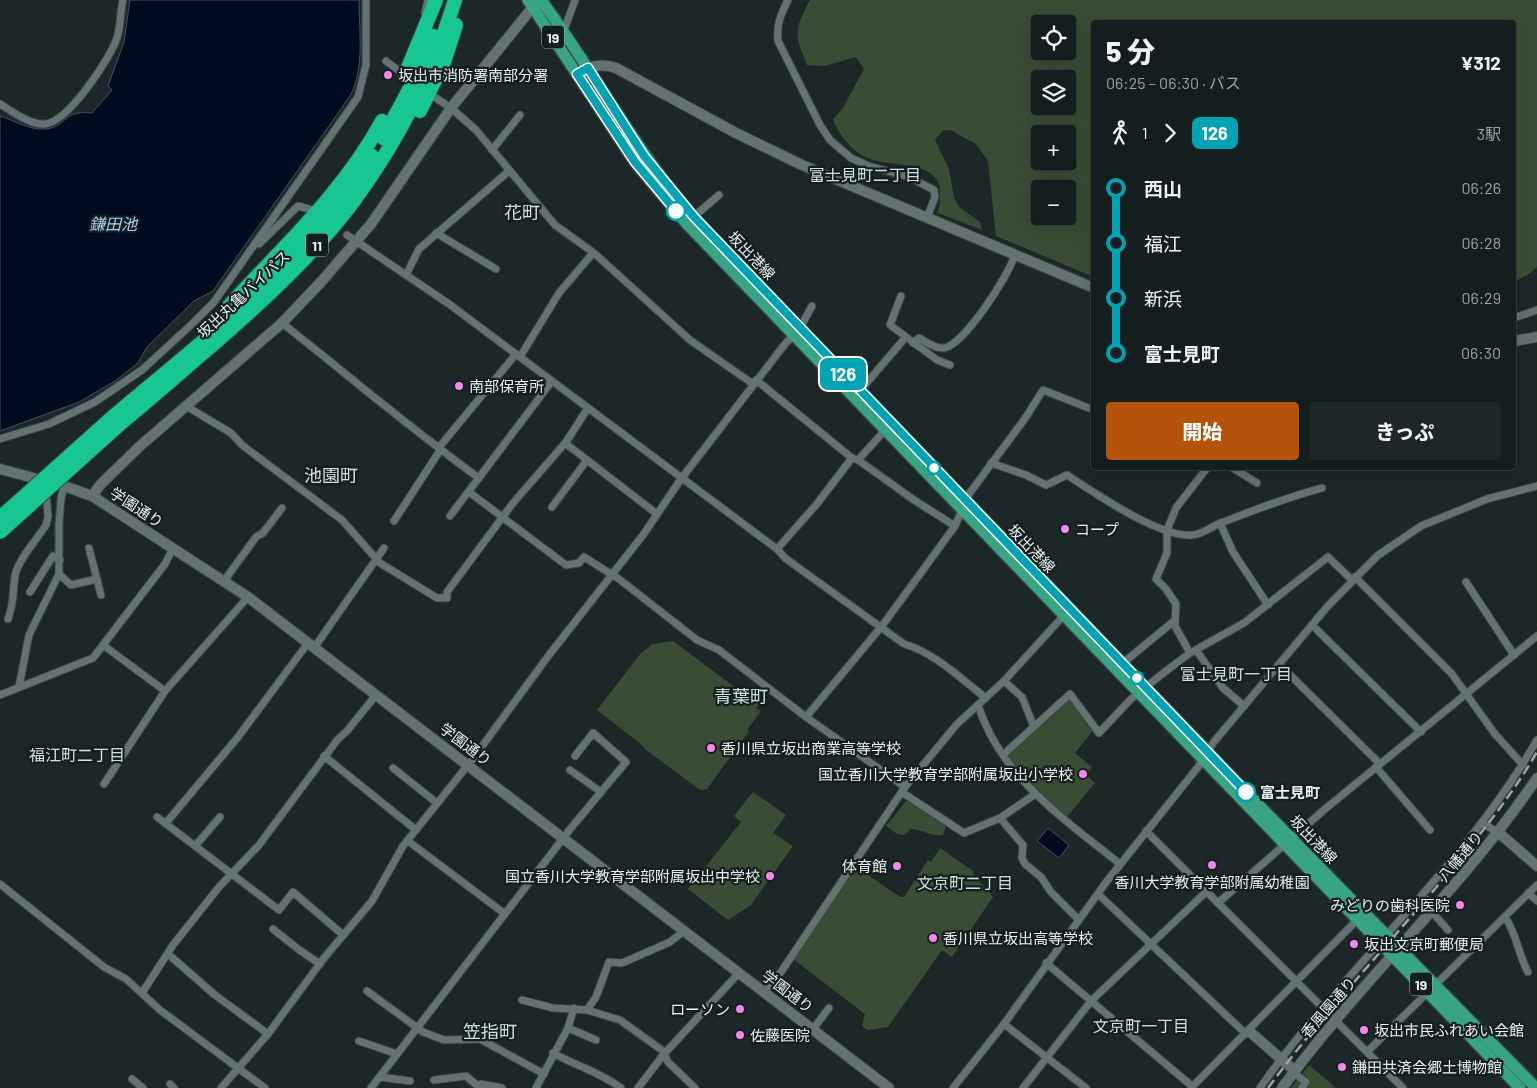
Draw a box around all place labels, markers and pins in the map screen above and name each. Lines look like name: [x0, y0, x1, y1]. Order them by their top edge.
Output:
place label: 坂出市消防署南部分署: [398, 66, 548, 84]
marker: 坂出市消防署南部分署: [382, 69, 394, 81]
unlabelled marker: [666, 201, 686, 221]
place label: 南部保育所: [469, 377, 544, 395]
marker: 南部保育所: [453, 380, 465, 392]
unlabelled marker: [927, 461, 941, 475]
place label: コープ: [1075, 520, 1119, 538]
marker: コープ: [1059, 523, 1071, 535]
unlabelled marker: [1130, 671, 1144, 685]
place label: 香川県立坂出商業高等学校: [721, 739, 901, 757]
marker: 香川県立坂出商業高等学校: [705, 742, 717, 754]
place label: 国立香川大学教育学部附属坂出小学校: [818, 765, 1073, 783]
marker: 国立香川大学教育学部附属坂出小学校: [1077, 768, 1089, 780]
marker: 富士見町: [1236, 782, 1256, 802]
place label: 富士見町: [1260, 783, 1320, 801]
place label: 体育館: [842, 857, 887, 875]
marker: 香川大学教育学部附属幼稚園: [1206, 859, 1218, 871]
marker: 体育館: [891, 860, 903, 872]
place label: 国立香川大学教育学部附属坂出中学校: [505, 867, 760, 885]
marker: 国立香川大学教育学部附属坂出中学校: [764, 870, 776, 882]
place label: 香川大学教育学部附属幼稚園: [1114, 873, 1310, 891]
place label: みどりの歯科医院: [1330, 896, 1450, 914]
marker: みどりの歯科医院: [1454, 899, 1466, 911]
place label: 香川県立坂出高等学校: [943, 929, 1093, 947]
marker: 香川県立坂出高等学校: [927, 932, 939, 944]
place label: 坂出文京町郵便局: [1364, 935, 1484, 953]
marker: 坂出文京町郵便局: [1348, 938, 1360, 950]
place label: ローソン: [670, 1000, 730, 1018]
marker: ローソン: [734, 1003, 746, 1015]
place label: 坂出市民ふれあい会館: [1374, 1021, 1524, 1039]
marker: 坂出市民ふれあい会館: [1358, 1024, 1370, 1036]
place label: 佐藤医院: [750, 1026, 810, 1044]
marker: 佐藤医院: [734, 1029, 746, 1041]
place label: 鎌田共済会郷土博物館: [1352, 1058, 1502, 1076]
marker: 鎌田共済会郷土博物館: [1336, 1061, 1348, 1073]

